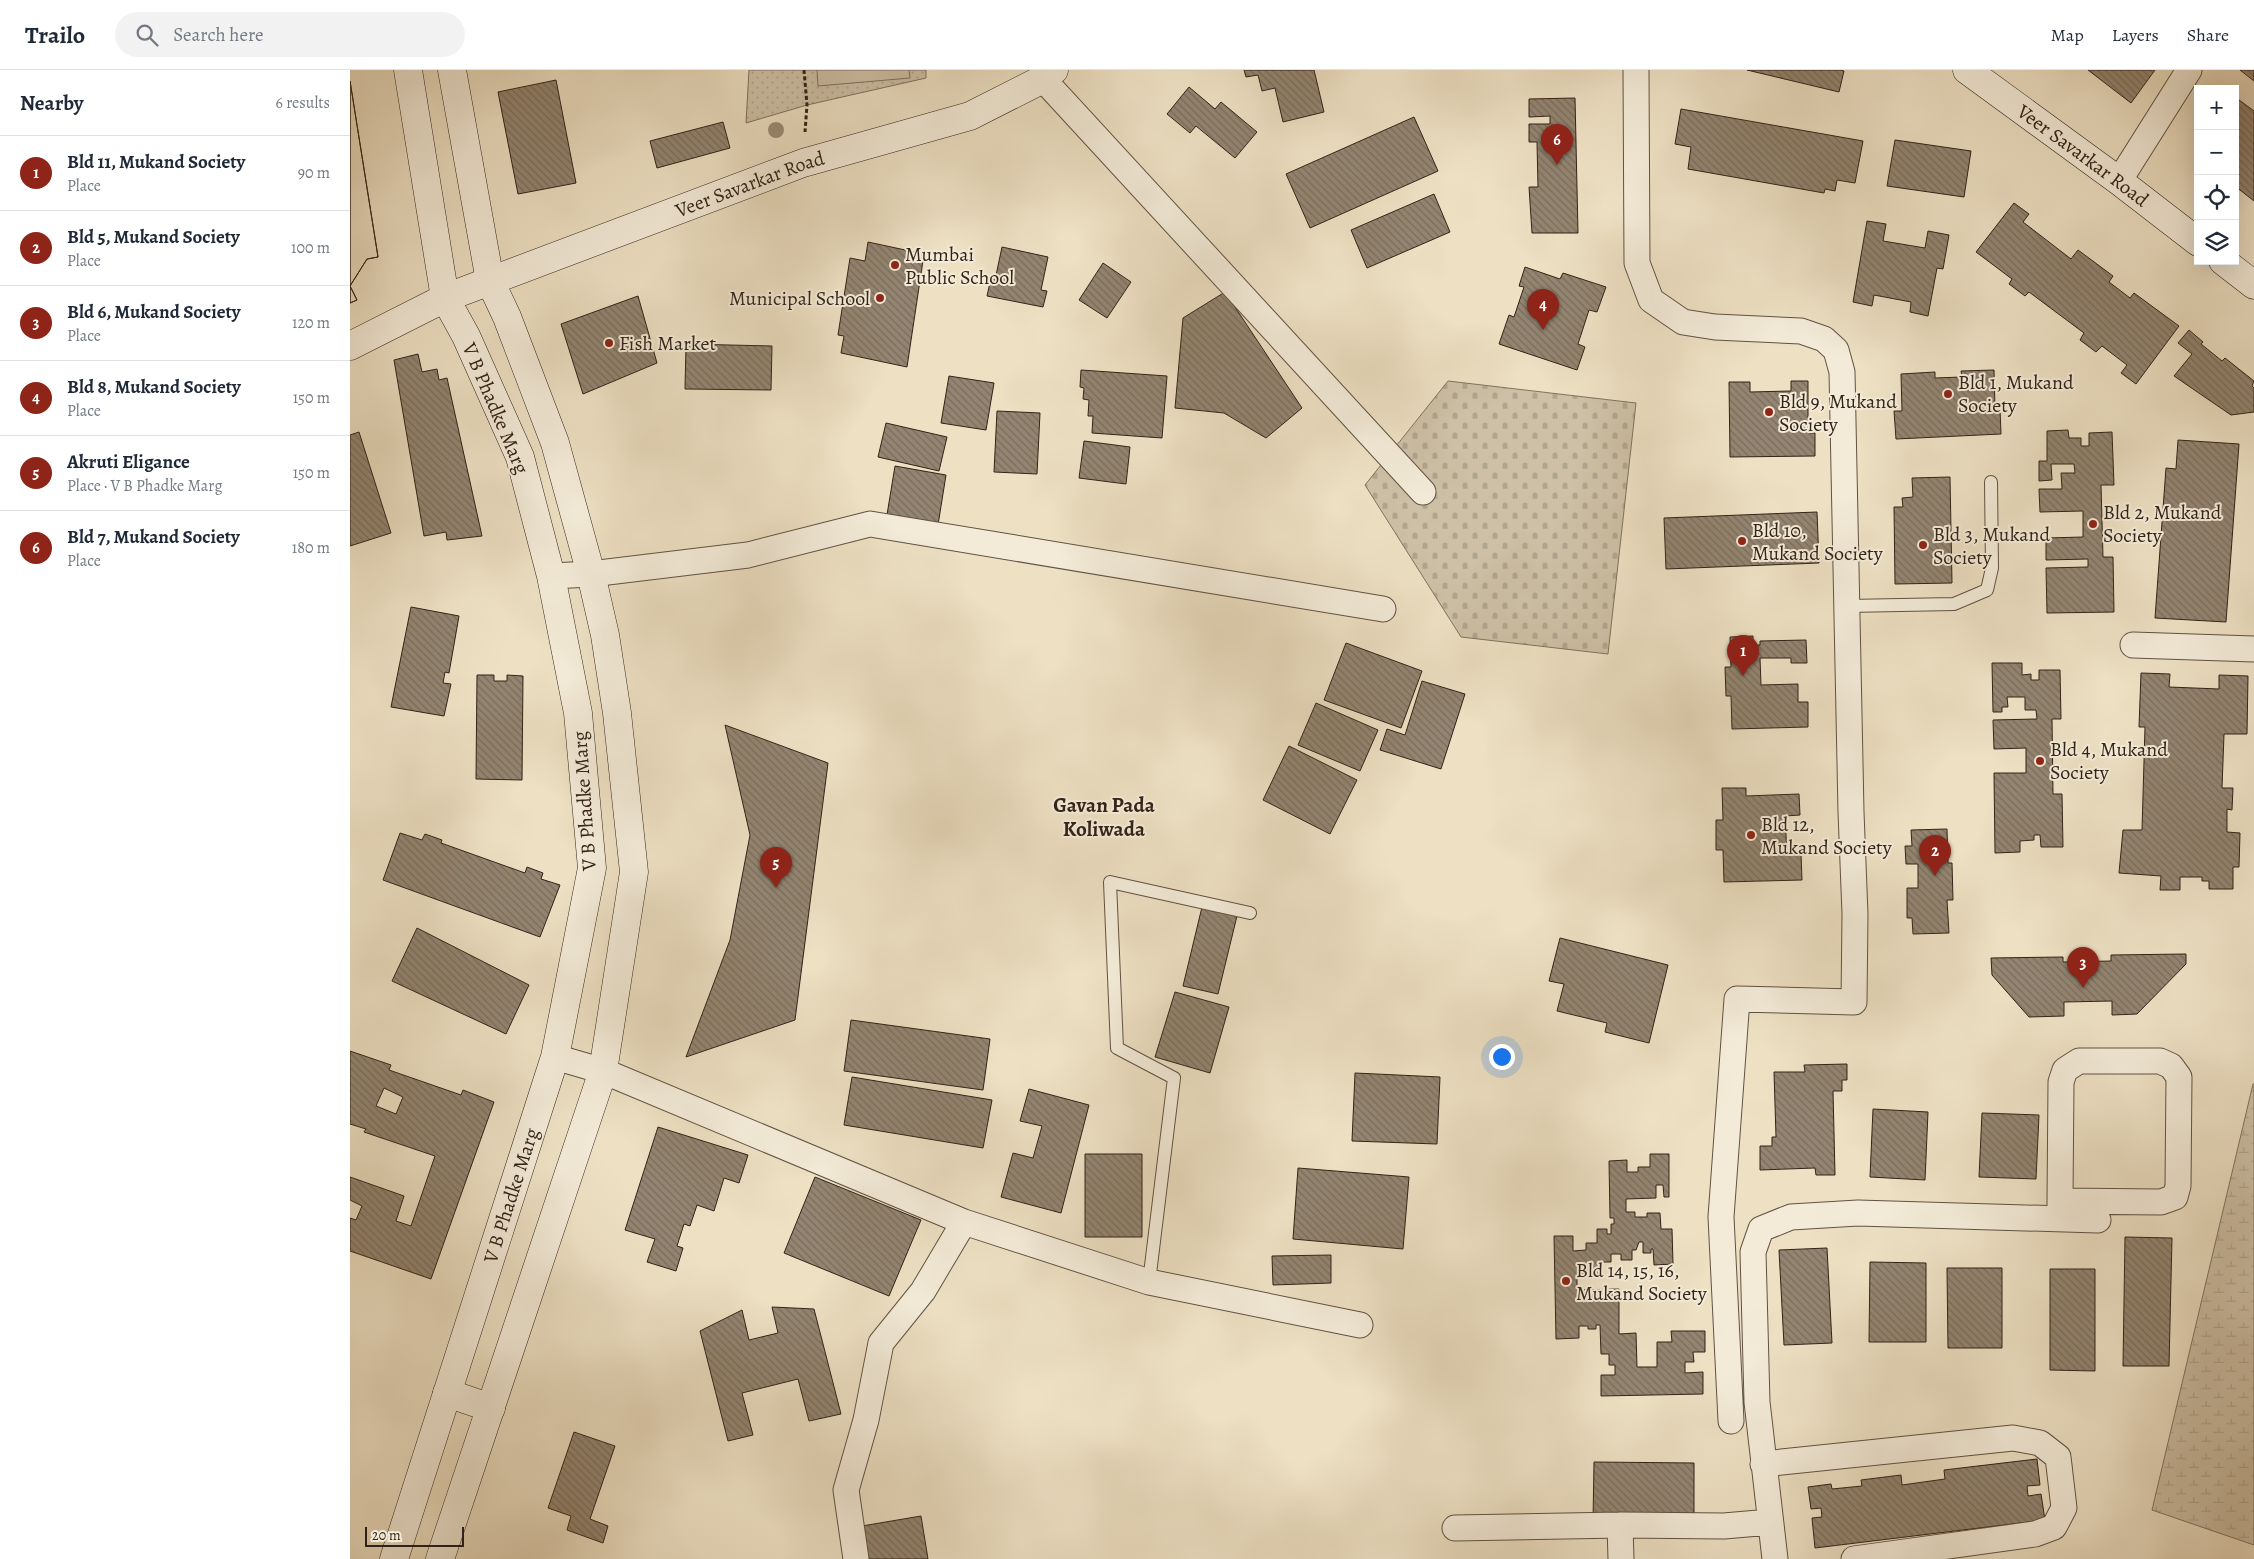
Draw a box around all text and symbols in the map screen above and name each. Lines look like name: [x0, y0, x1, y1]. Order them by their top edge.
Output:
search box: [115, 12, 465, 57]
text: Trailo: [25, 19, 85, 51]
icon: search: [133, 21, 161, 49]
text: Search here: [173, 22, 264, 48]
text: Map: [2051, 23, 2084, 47]
text: Layers: [2112, 23, 2159, 47]
text: Share: [2187, 23, 2229, 47]
map controls: [2194, 85, 2239, 265]
button: +: [2194, 85, 2239, 130]
text: Nearby: [20, 89, 83, 117]
text: 6 results: [276, 92, 330, 114]
street label: Veer Savarkar Road: [2011, 97, 2154, 213]
pin: 6: [1541, 124, 1573, 165]
button: −: [2194, 130, 2239, 175]
street label: Veer Savarkar Road: [671, 145, 828, 224]
text: Bld 11, Mukand Society: [67, 149, 245, 175]
text: 1: [33, 162, 39, 184]
text: 90 m: [298, 162, 330, 184]
text: Place: [67, 175, 101, 197]
button: locate: [2194, 175, 2239, 220]
button: layers: [2194, 220, 2239, 265]
text: Bld 5, Mukand Society: [67, 224, 240, 250]
text: 2: [32, 237, 40, 259]
text: 100 m: [291, 237, 330, 259]
place label: Mumbai Public School: [905, 241, 1014, 291]
text: Place: [67, 250, 101, 272]
marker: Mumbai Public School: [889, 259, 901, 271]
place label: Municipal School: [729, 285, 870, 312]
pin: 4: [1527, 289, 1559, 330]
marker: Municipal School: [874, 292, 886, 304]
text: Bld 6, Mukand Society: [67, 299, 241, 325]
text: 3: [33, 312, 39, 334]
text: 120 m: [292, 312, 330, 334]
text: Place: [67, 325, 101, 347]
place label: Fish Market: [619, 330, 716, 357]
marker: Fish Market: [603, 337, 615, 349]
street label: V B Phadke Marg: [455, 338, 535, 478]
place label: Bld 1, Mukand Society: [1958, 369, 2074, 419]
text: Bld 8, Mukand Society: [67, 374, 241, 400]
text: 4: [32, 387, 40, 409]
text: 150 m: [293, 387, 330, 409]
place label: Bld 9, Mukand Society: [1779, 388, 1897, 438]
marker: Bld 1, Mukand Society: [1942, 388, 1954, 400]
text: Place: [67, 400, 101, 422]
marker: Bld 9, Mukand Society: [1763, 406, 1775, 418]
text: Akruti Eligance: [67, 449, 190, 475]
text: 5: [33, 462, 39, 484]
text: 150 m: [293, 462, 330, 484]
text: Place · V B Phadke Marg: [67, 475, 222, 497]
place label: Bld 2, Mukand Society: [2103, 499, 2222, 549]
place label: Bld 10, Mukand Society: [1752, 517, 1884, 567]
marker: Bld 2, Mukand Society: [2087, 518, 2099, 530]
place label: Bld 3, Mukand Society: [1933, 521, 2050, 571]
text: Bld 7, Mukand Society: [67, 524, 240, 550]
marker: Bld 10, Mukand Society: [1736, 535, 1748, 547]
text: 6: [32, 537, 40, 559]
text: 180 m: [292, 537, 330, 559]
marker: Bld 3, Mukand Society: [1917, 539, 1929, 551]
text: Place: [67, 550, 101, 572]
pin: 1: [1727, 635, 1759, 676]
street label: V B Phadke Marg: [566, 730, 603, 873]
place label: Bld 4, Mukand Society: [2050, 736, 2168, 786]
marker: Bld 4, Mukand Society: [2034, 755, 2046, 767]
district label: Gavan Pada Koliwada: [1053, 791, 1156, 843]
place label: Bld 12, Mukand Society: [1761, 811, 1893, 861]
marker: Bld 12, Mukand Society: [1745, 829, 1757, 841]
pin: 2: [1919, 835, 1951, 876]
pin: 5: [760, 847, 792, 888]
pin: 3: [2067, 947, 2099, 988]
your location: [1489, 1044, 1515, 1070]
street label: V B Phadke Marg: [477, 1125, 545, 1267]
place label: Bld 14, 15, 16, Mukand Society: [1576, 1257, 1708, 1307]
marker: Bld 14, 15, 16, Mukand Society: [1560, 1275, 1572, 1287]
scale bar: [365, 1524, 464, 1547]
text: 20 m: [372, 1526, 401, 1545]

